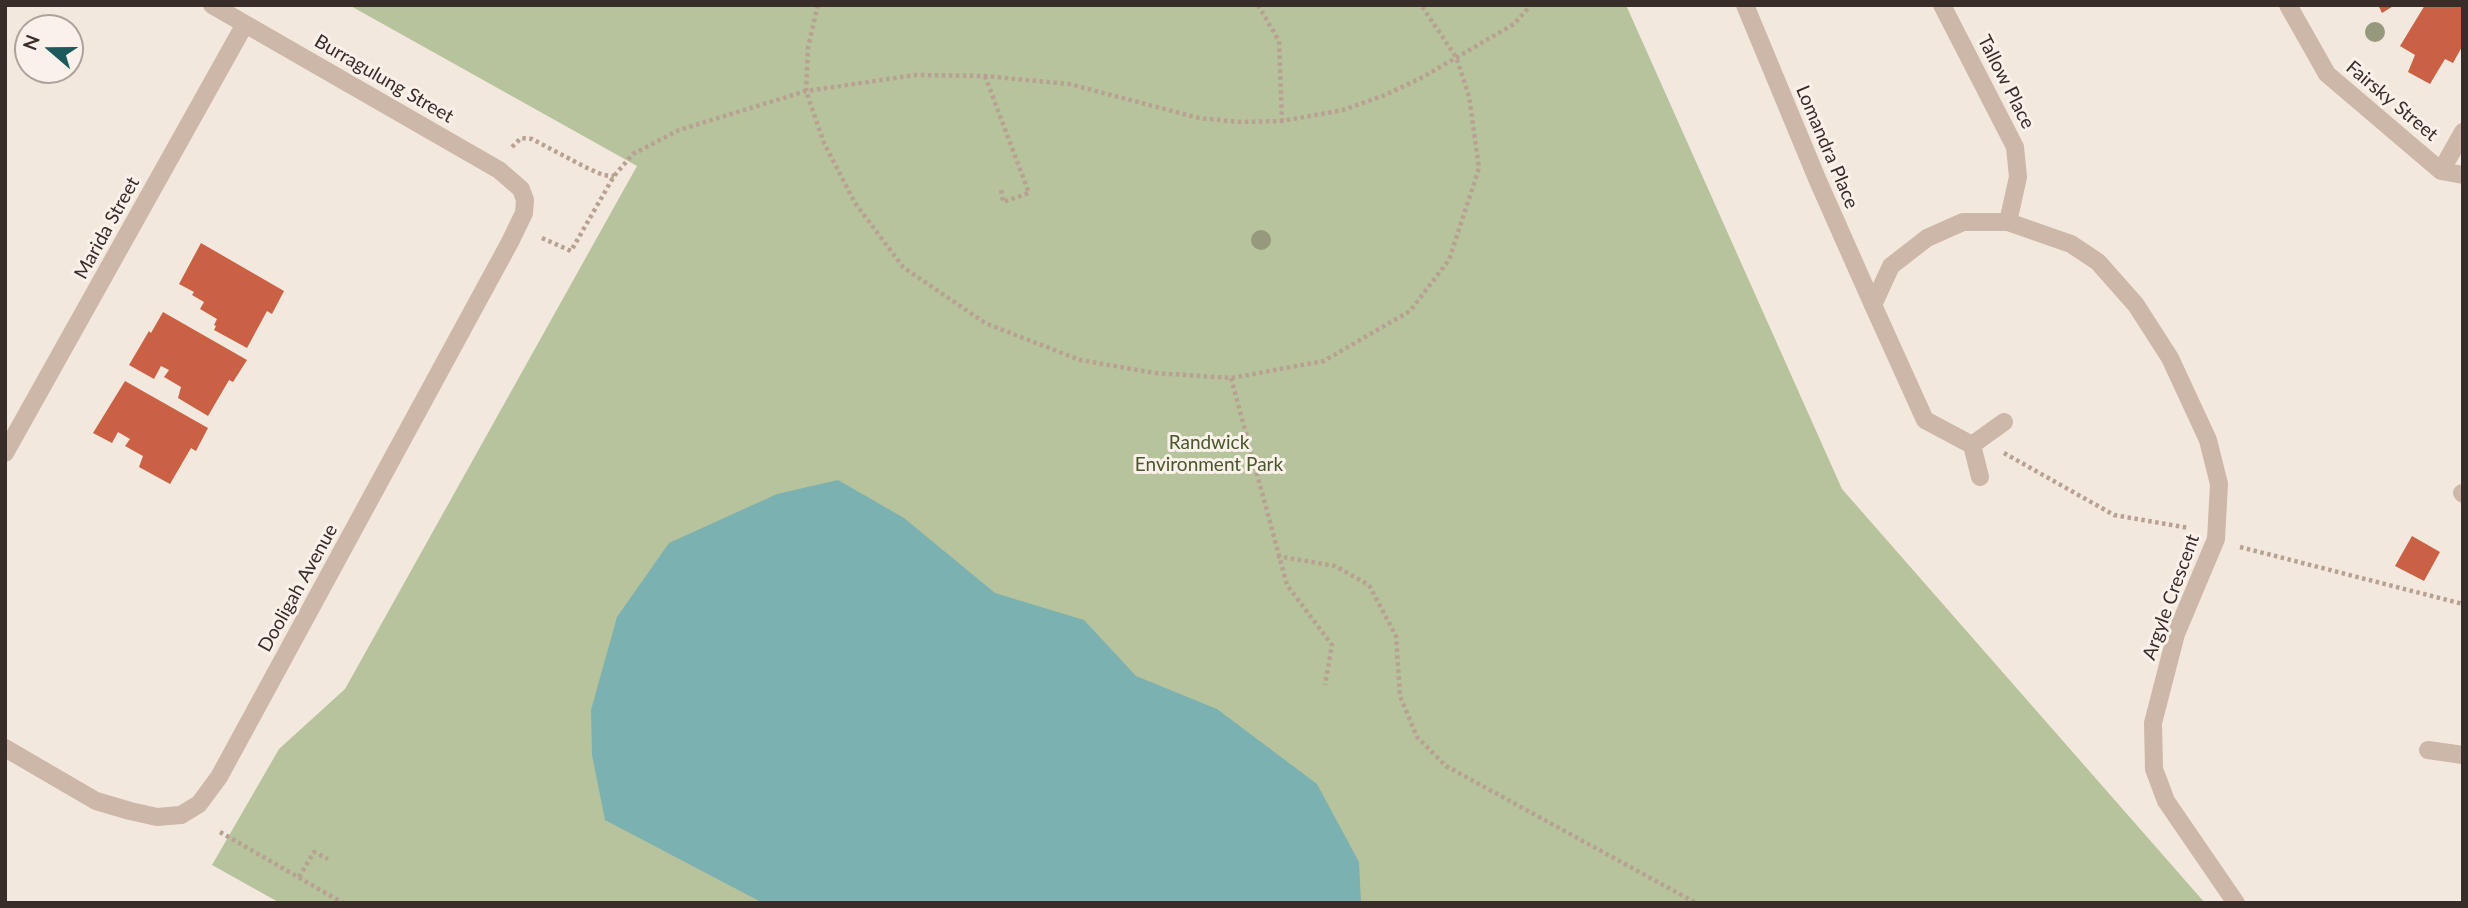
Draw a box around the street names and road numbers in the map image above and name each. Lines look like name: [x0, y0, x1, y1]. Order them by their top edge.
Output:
street label: Burragulung Street: [310, 30, 458, 128]
street label: Tallow Place: [1973, 31, 2039, 133]
street label: Fairsky Street: [2341, 56, 2443, 146]
street label: Lomandra Place: [1791, 82, 1863, 212]
street label: Marida Street: [70, 173, 144, 283]
street label: Dooligah Avenue: [253, 520, 343, 656]
street label: Argyle Crescent: [2138, 531, 2204, 663]

